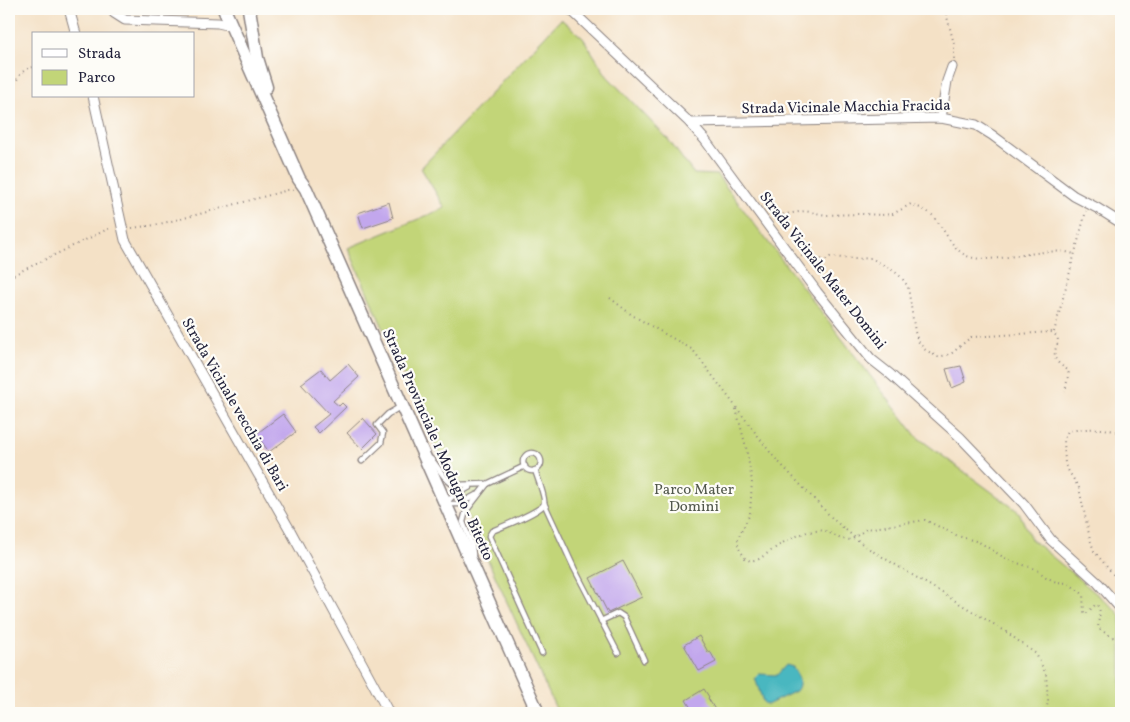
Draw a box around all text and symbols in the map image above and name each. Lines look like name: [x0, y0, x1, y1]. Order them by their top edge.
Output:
legend: [32, 32, 195, 98]
text: Strada: [78, 44, 121, 65]
text: Parco: [78, 68, 115, 89]
street label: Strada Vicinale Macchia Fracida: [741, 96, 951, 120]
street label: Strada Vicinale Mater Domini: [754, 188, 890, 354]
street label: Strada Vicinale vecchia di Bari: [176, 314, 292, 496]
street label: Strada Provinciale 1 Modugno - Bitetto: [376, 326, 498, 564]
park label: Parco Mater Domini: [654, 480, 734, 518]

